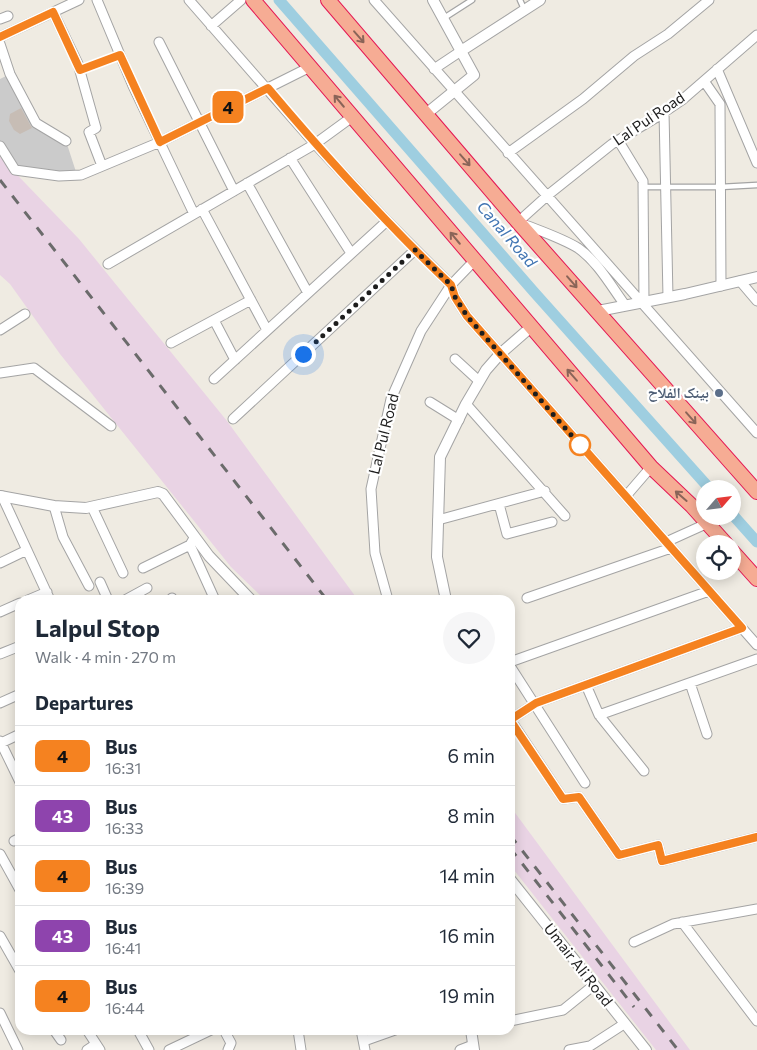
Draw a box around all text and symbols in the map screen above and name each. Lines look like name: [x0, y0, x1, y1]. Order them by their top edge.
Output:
one-way arrow: [354, 30, 365, 43]
street label: Lal Pul Road: [609, 88, 688, 149]
line badge: 4: [212, 91, 244, 123]
one-way arrow: [333, 94, 344, 107]
text: 4: [222, 96, 234, 118]
one-way arrow: [459, 154, 471, 167]
water label: Canal Road: [474, 197, 542, 271]
one-way arrow: [450, 231, 461, 244]
one-way arrow: [567, 276, 578, 289]
your location: [291, 342, 316, 367]
one-way arrow: [566, 369, 577, 382]
place label: بینک الفلاح: [648, 383, 709, 402]
marker: بینک الفلاح: [713, 387, 725, 399]
street label: Lal Pul Road: [364, 391, 402, 476]
one-way arrow: [685, 411, 697, 424]
unlabelled marker: [569, 434, 591, 456]
north arrow: [696, 480, 741, 525]
map controls: [696, 480, 741, 580]
one-way arrow: [674, 490, 687, 501]
button: locate: [696, 535, 741, 580]
button: heart: [443, 612, 495, 664]
text: Lalpul Stop: [35, 613, 160, 642]
text: Walk · 4 min · 270 m: [35, 647, 176, 666]
text: Departures: [35, 691, 133, 714]
text: Bus: [105, 735, 137, 758]
text: 6 min: [447, 744, 495, 767]
text: 4: [57, 745, 68, 767]
text: 16:31: [105, 758, 141, 777]
text: Bus: [105, 795, 137, 818]
text: 8 min: [447, 804, 495, 827]
text: 43: [52, 805, 73, 827]
text: 16:33: [105, 818, 144, 837]
text: Bus: [105, 855, 137, 878]
text: 14 min: [439, 864, 495, 887]
text: 4: [57, 865, 68, 887]
text: 16:39: [105, 878, 144, 897]
text: Bus: [105, 915, 137, 938]
street label: Umair Ali Road: [541, 919, 617, 1010]
text: 16 min: [439, 924, 495, 947]
text: 43: [52, 925, 73, 947]
text: 16:41: [105, 938, 141, 957]
text: Bus: [105, 975, 137, 998]
text: 19 min: [439, 984, 495, 1007]
text: 4: [57, 985, 68, 1007]
text: 16:44: [105, 998, 145, 1017]

